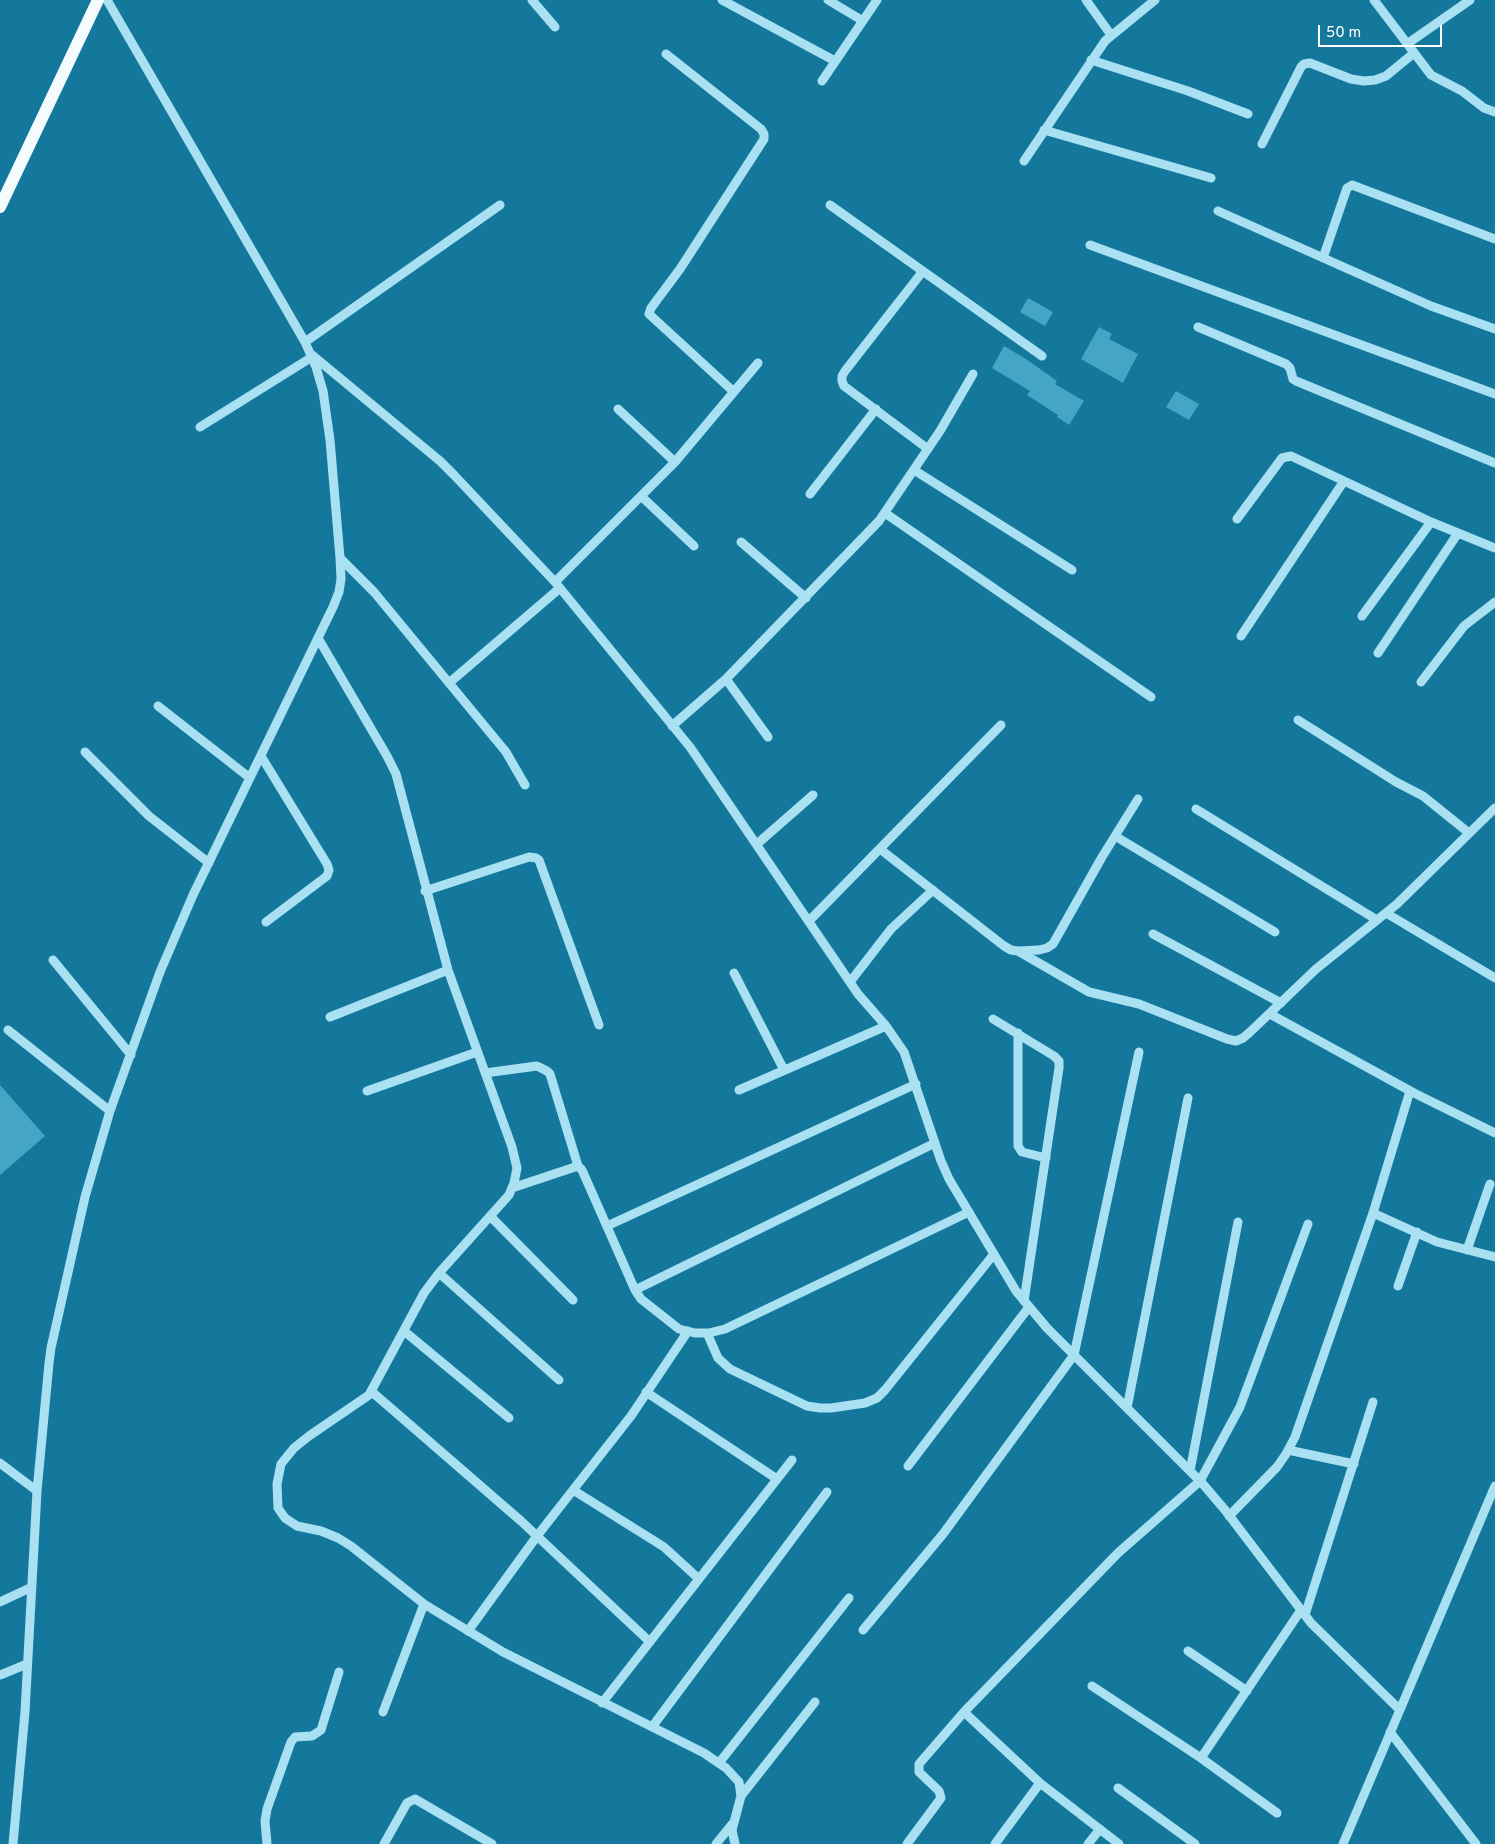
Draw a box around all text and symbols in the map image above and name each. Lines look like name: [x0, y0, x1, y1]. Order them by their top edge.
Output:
scale bar: [1320, 15, 1444, 47]
text: 50 m: [1326, 24, 1361, 43]

